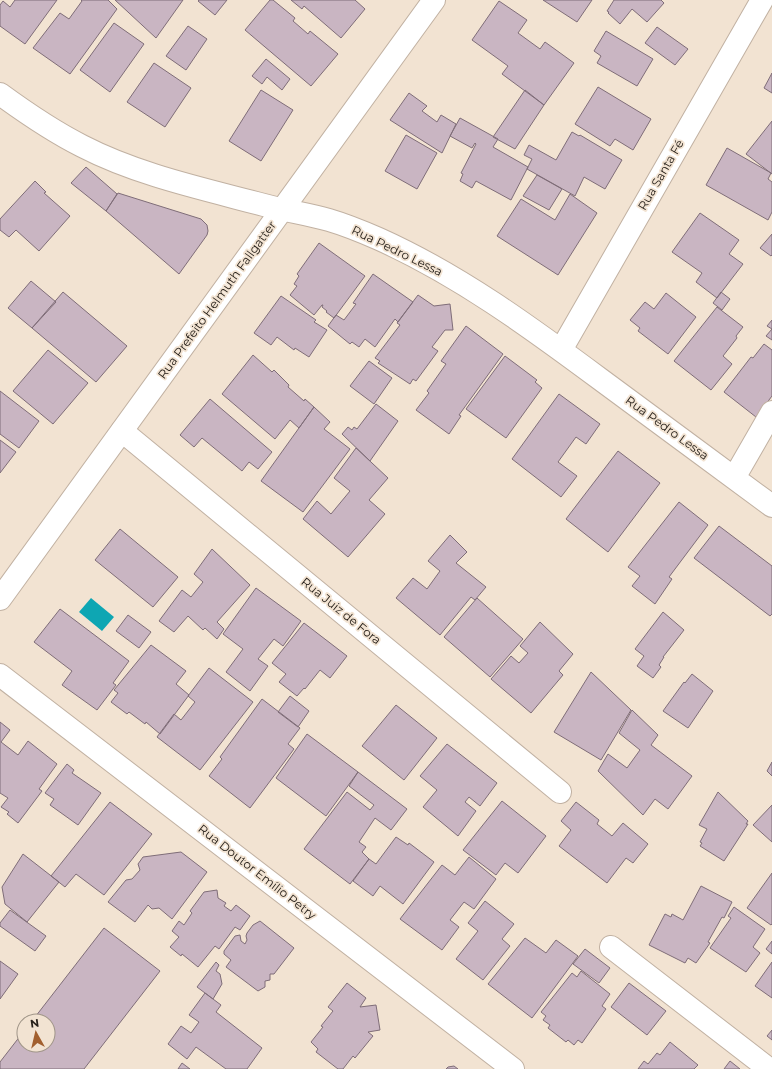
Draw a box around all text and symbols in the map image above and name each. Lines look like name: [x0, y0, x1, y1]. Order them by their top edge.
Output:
street label: Rua Santa Fé: [634, 137, 687, 213]
street label: Rua Prefeito Helmuth Fallgatter: [154, 218, 279, 382]
street label: Rua Pedro Lessa: [349, 222, 445, 279]
street label: Rua Pedro Lessa: [623, 392, 712, 463]
street label: Rua Juiz de Fora: [298, 574, 384, 647]
street label: Rua Doutor Emílio Petry: [195, 821, 320, 923]
north arrow: [16, 1013, 56, 1053]
text: N: [29, 1016, 40, 1031]

